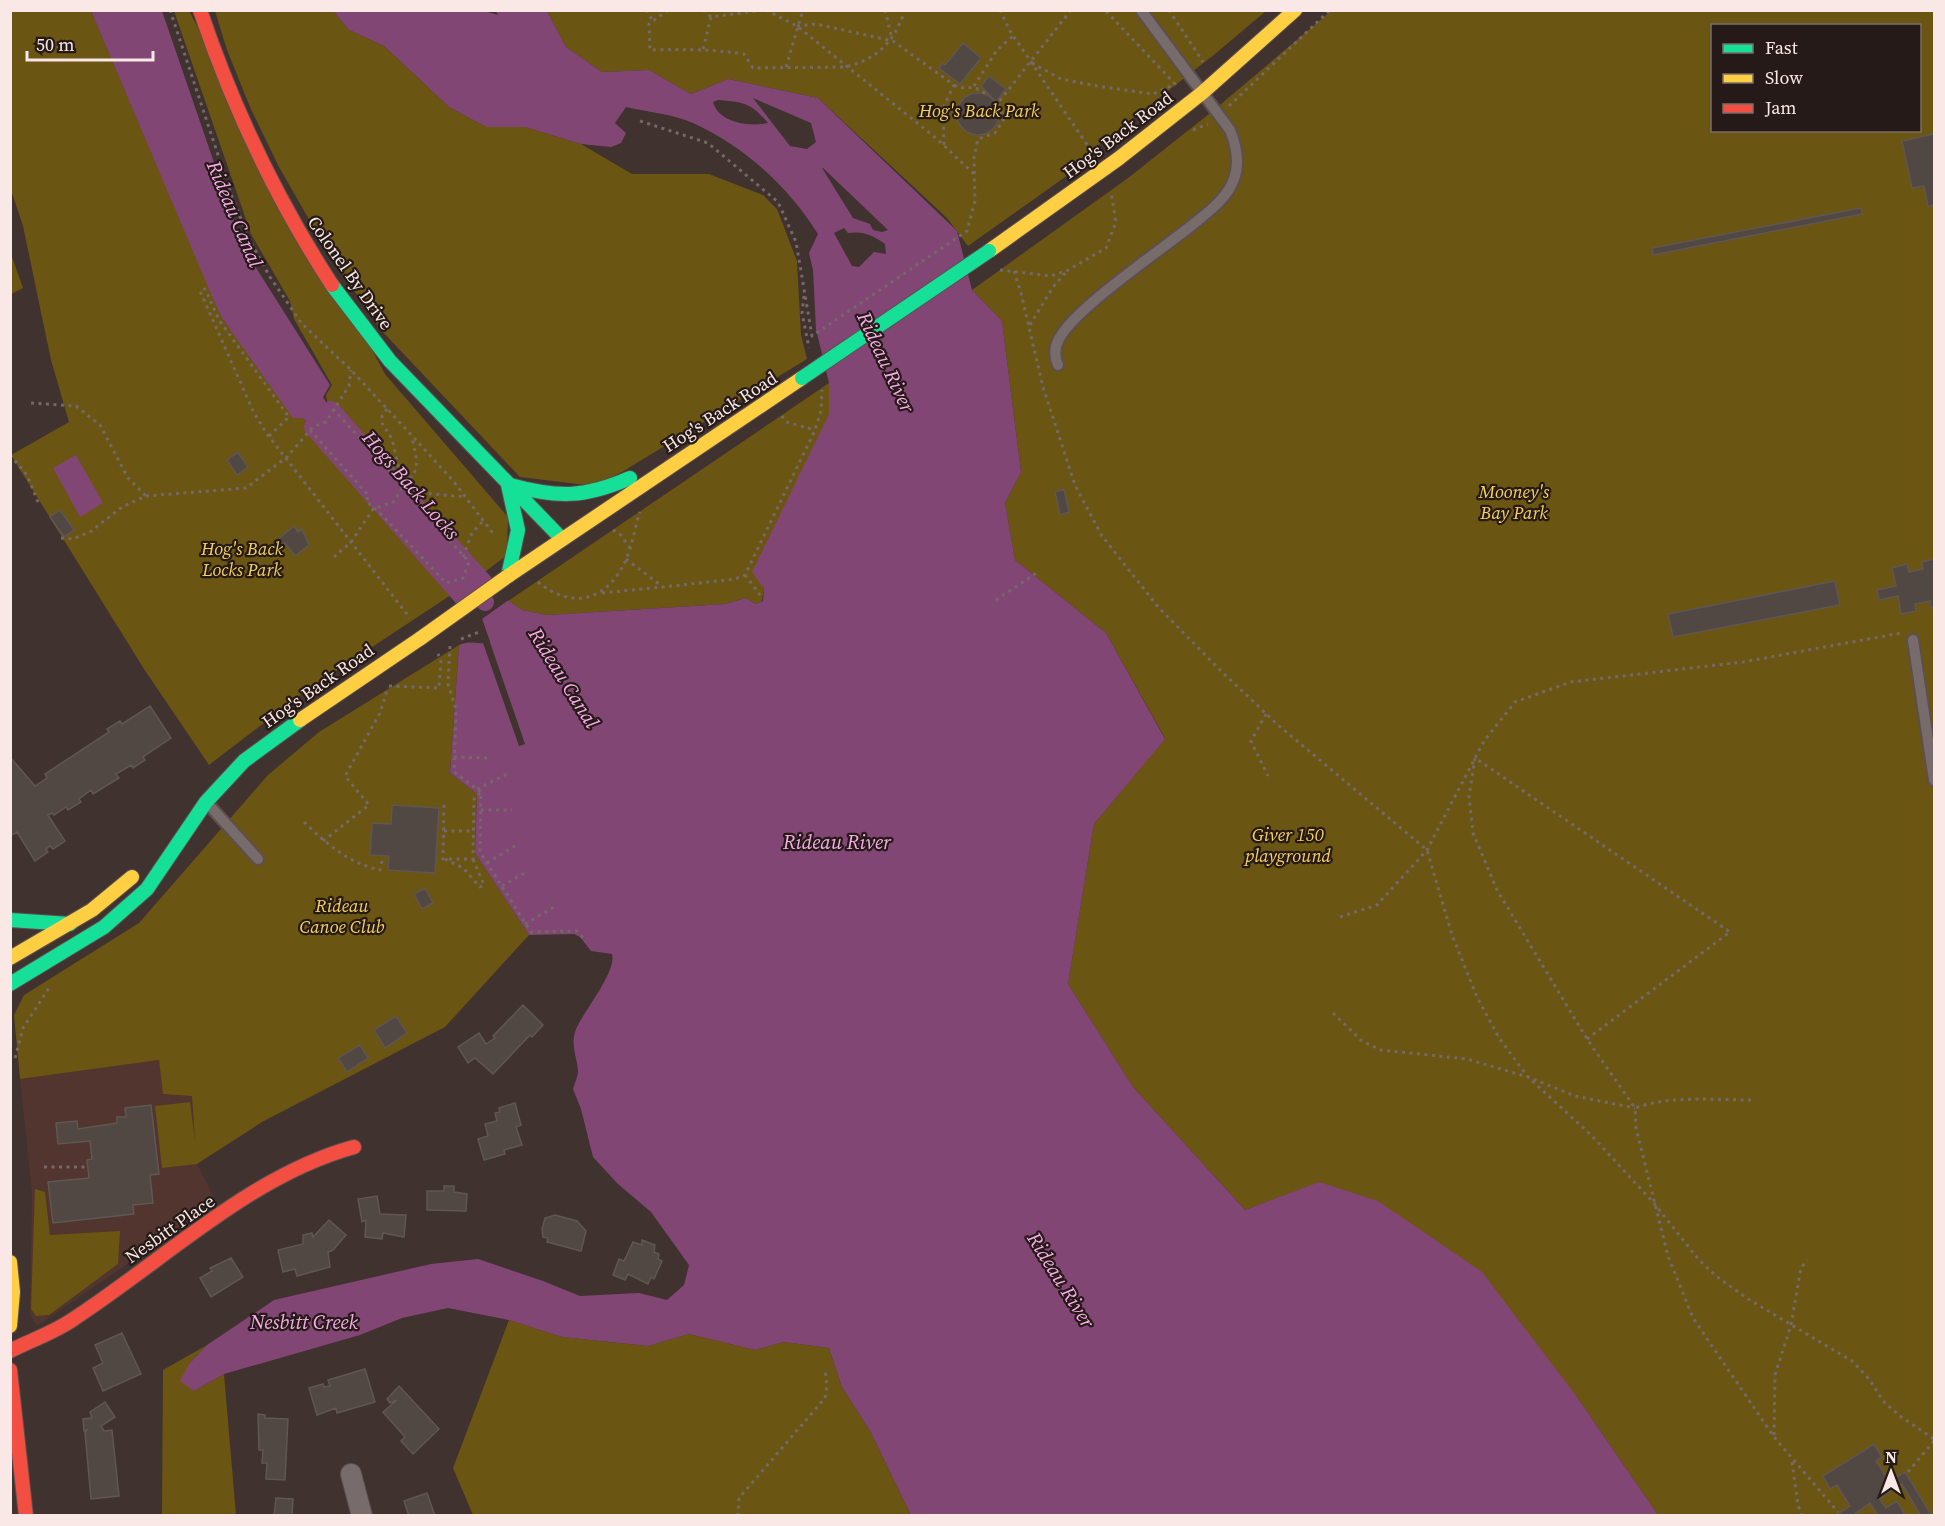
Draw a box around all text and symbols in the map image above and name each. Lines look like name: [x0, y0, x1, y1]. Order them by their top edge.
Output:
scale bar: [27, 24, 153, 62]
legend: [1711, 24, 1921, 132]
text: 50 m: [36, 32, 74, 57]
text: Fast: [1765, 35, 1798, 60]
text: Slow: [1765, 65, 1803, 90]
street label: Hog's Back Road: [1058, 85, 1178, 184]
text: Jam: [1764, 95, 1797, 120]
park label: Hog's Back Park: [918, 98, 1040, 123]
water label: Rideau Canal: [200, 155, 270, 272]
street label: Colonel By Drive: [302, 211, 399, 335]
water label: Rideau River: [850, 306, 922, 418]
street label: Hog's Back Road: [658, 365, 782, 458]
water label: Hogs Back Locks: [355, 424, 467, 546]
park label: Mooney's Bay Park: [1478, 479, 1550, 525]
park label: Hog's Back Locks Park: [200, 536, 283, 582]
water label: Rideau Canal: [522, 622, 606, 734]
street label: Hog's Back Road: [257, 638, 379, 734]
park label: Giver 150 playground: [1243, 822, 1332, 868]
water label: Rideau River: [782, 828, 892, 856]
park label: Rideau Canoe Club: [300, 893, 385, 939]
street label: Nesbitt Place: [120, 1188, 220, 1269]
water label: Rideau River: [1020, 1226, 1102, 1334]
water label: Nesbitt Creek: [249, 1308, 359, 1336]
north arrow: [1861, 1442, 1921, 1502]
text: N: [1885, 1446, 1897, 1468]

